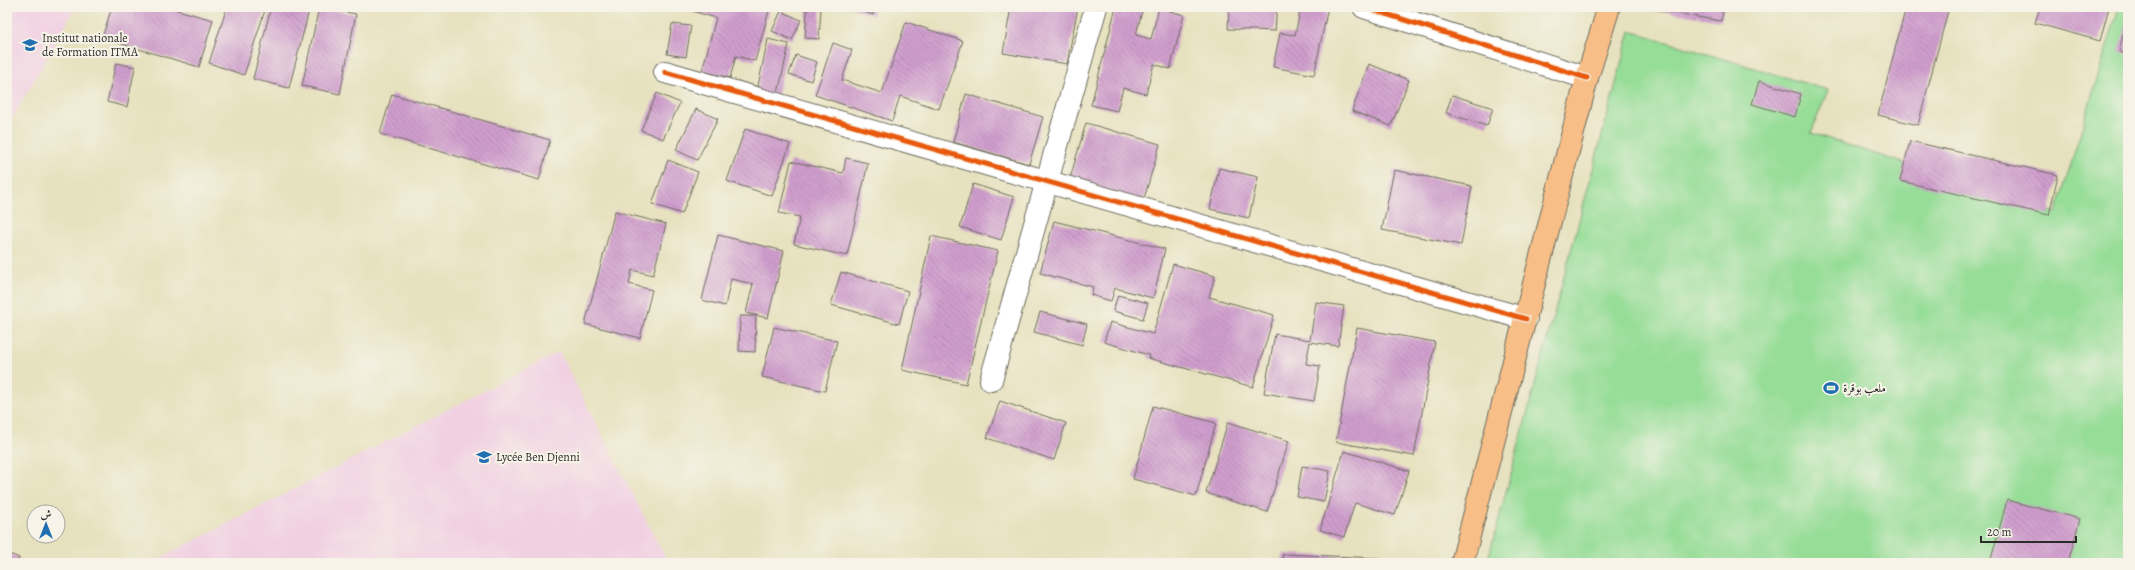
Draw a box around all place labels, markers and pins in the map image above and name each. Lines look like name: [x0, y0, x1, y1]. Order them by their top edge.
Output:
place label: Institut nationale de Formation ITMA: [42, 30, 139, 60]
school or university icon: Institut nationale de Formation ITMA: [21, 36, 39, 54]
sports icon: ملعب بوقرة: [1822, 379, 1840, 397]
place label: ملعب بوقرة: [1843, 380, 1886, 396]
school or university icon: Lycée Ben Djenni: [475, 448, 493, 466]
place label: Lycée Ben Djenni: [496, 449, 580, 465]

